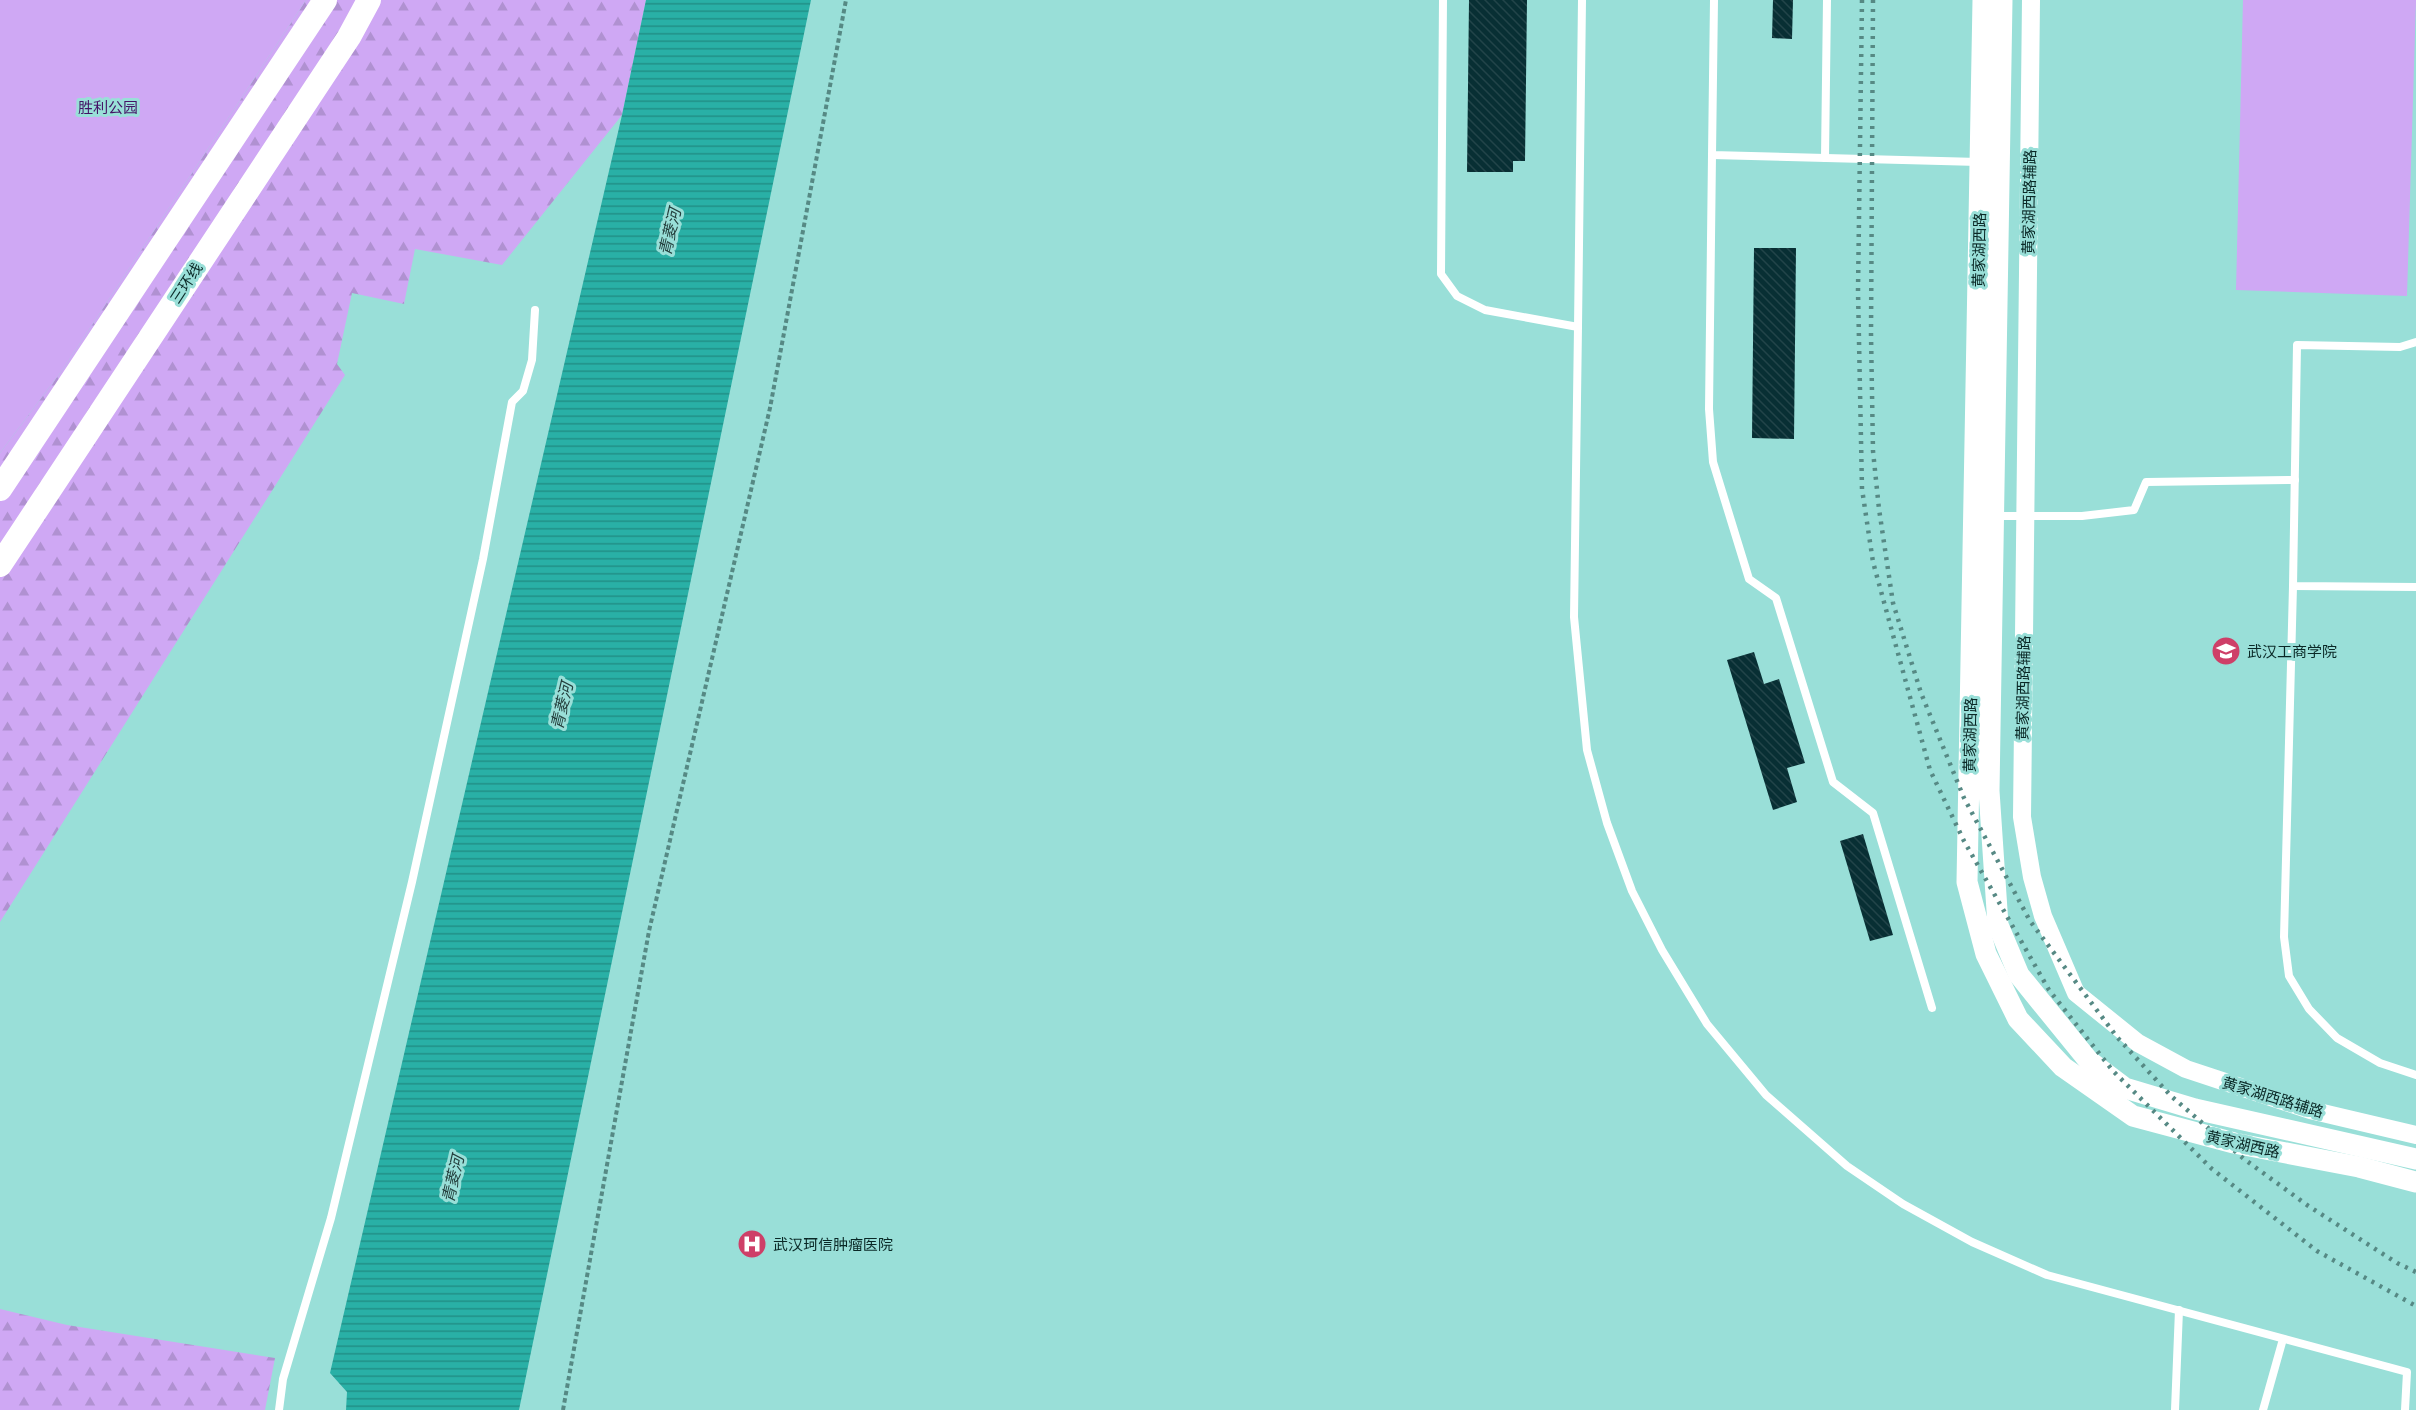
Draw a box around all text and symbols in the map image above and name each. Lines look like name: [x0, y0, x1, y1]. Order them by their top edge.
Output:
park label: 胜利公园: [78, 99, 138, 116]
street label: 黄家湖西路辅路: [2020, 149, 2038, 255]
water label: 青菱河: [656, 204, 684, 257]
street label: 黄家湖西路: [1970, 212, 1988, 288]
street label: 三环线: [167, 259, 205, 307]
street label: 黄家湖西路辅路: [2014, 635, 2032, 741]
school or university icon: 武汉工商学院: [2210, 635, 2242, 667]
place label: 武汉工商学院: [2247, 643, 2337, 660]
water label: 青菱河: [548, 678, 576, 731]
street label: 黄家湖西路: [1961, 697, 1979, 773]
street label: 黄家湖西路辅路: [2220, 1074, 2326, 1120]
street label: 黄家湖西路: [2205, 1127, 2281, 1161]
water label: 青菱河: [439, 1151, 467, 1204]
hospital icon: 武汉珂信肿瘤医院: [736, 1228, 768, 1260]
place label: 武汉珂信肿瘤医院: [773, 1236, 893, 1253]

